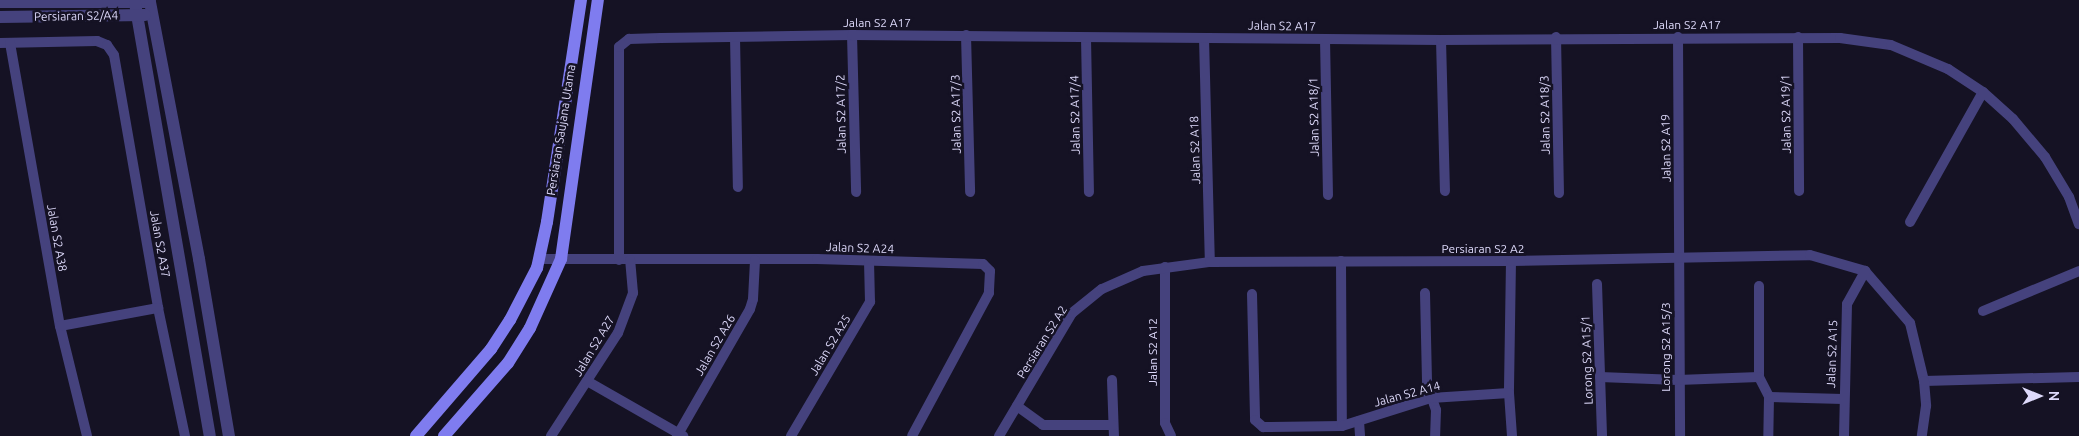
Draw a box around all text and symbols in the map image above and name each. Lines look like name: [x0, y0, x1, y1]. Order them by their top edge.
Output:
street label: Persiaran S2/A4: [34, 8, 118, 24]
street label: Jalan S2 A17: [843, 16, 911, 30]
street label: Jalan S2 A17: [1248, 18, 1316, 34]
street label: Jalan S2 A17: [1653, 18, 1721, 32]
street label: Persiaran Saujana Utama: [544, 63, 578, 197]
street label: Jalan S2 A17/2: [833, 74, 849, 154]
street label: Jalan S2 A17/3: [948, 74, 964, 154]
street label: Jalan S2 A19/1: [1778, 74, 1794, 154]
street label: Jalan S2 A17/4: [1067, 75, 1083, 155]
street label: Jalan S2 A18/3: [1537, 75, 1553, 155]
street label: Jalan S2 A18/1: [1306, 77, 1322, 157]
street label: Jalan S2 A19: [1658, 114, 1674, 182]
street label: Jalan S2 A18: [1187, 116, 1203, 184]
street label: Jalan S2 A38: [44, 203, 70, 273]
street label: Jalan S2 A37: [147, 209, 173, 279]
street label: Jalan S2 A24: [826, 240, 894, 256]
street label: Persiaran S2 A2: [1441, 242, 1525, 256]
street label: Lorong S2 A15/3: [1659, 302, 1673, 392]
street label: Persiaran S2 A2: [1014, 303, 1070, 381]
street label: Jalan S2 A26: [692, 312, 738, 378]
street label: Jalan S2 A25: [806, 312, 854, 378]
street label: Jalan S2 A27: [570, 313, 618, 379]
street label: Lorong S2 A15/1: [1578, 315, 1596, 405]
street label: Jalan S2 A12: [1146, 318, 1160, 386]
street label: Jalan S2 A15: [1824, 320, 1840, 388]
north arrow: [2014, 371, 2064, 421]
street label: Jalan S2 A14: [1372, 378, 1442, 410]
text: N: [2046, 391, 2062, 401]

